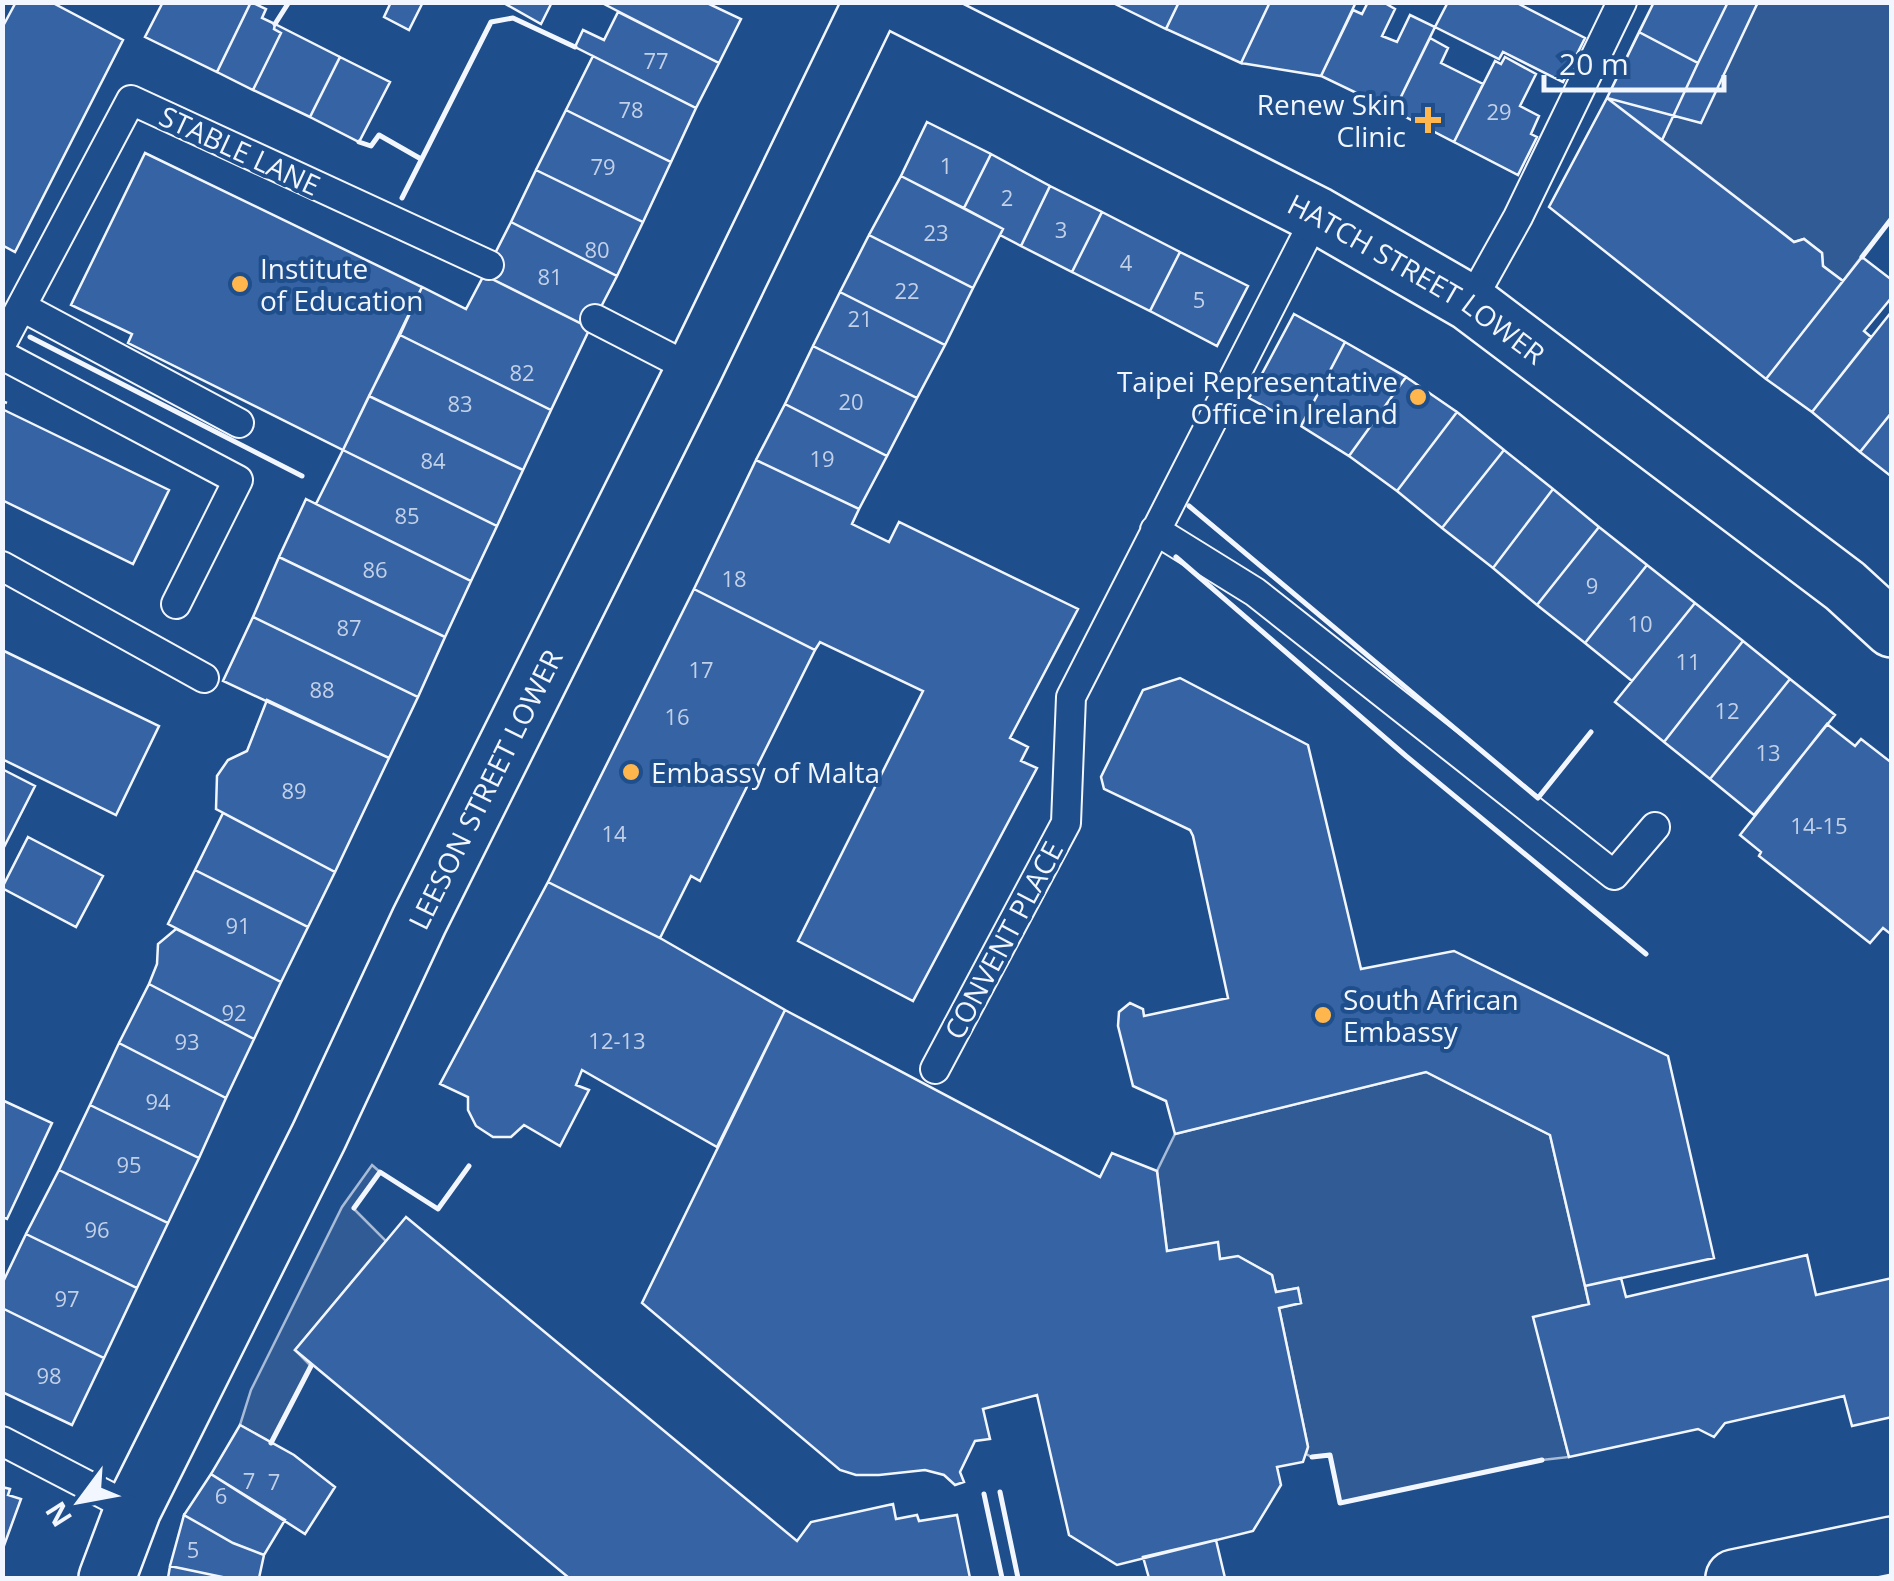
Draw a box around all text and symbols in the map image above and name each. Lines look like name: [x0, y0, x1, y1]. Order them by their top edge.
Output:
scale bar: [1544, 30, 1724, 92]
text: 20 m: [1559, 43, 1629, 84]
house number: 77: [643, 45, 669, 75]
place label: Renew Skin Clinic: [1257, 85, 1406, 155]
house number: 78: [618, 94, 644, 124]
street label: STABLE LANE: [154, 96, 326, 204]
house number: 29: [1486, 96, 1512, 126]
marker: Renew Skin Clinic: [1415, 107, 1441, 133]
house number: 1: [940, 150, 952, 180]
house number: 79: [590, 151, 616, 181]
house number: 2: [1001, 182, 1013, 212]
street label: HATCH STREET LOWER: [1282, 185, 1553, 372]
house number: 3: [1055, 214, 1067, 244]
house number: 23: [923, 217, 949, 247]
house number: 80: [584, 234, 610, 264]
house number: 4: [1120, 247, 1133, 277]
place label: Institute of Education: [260, 249, 423, 319]
house number: 81: [537, 261, 563, 291]
marker: Institute of Education: [229, 273, 251, 295]
house number: 22: [894, 275, 920, 305]
house number: 5: [1193, 284, 1205, 314]
house number: 21: [847, 303, 873, 333]
house number: 82: [509, 357, 535, 387]
place label: Taipei Representative Office in Ireland: [1117, 362, 1398, 432]
house number: 20: [838, 386, 864, 416]
marker: Taipei Representative Office in Ireland: [1407, 386, 1429, 408]
house number: 83: [447, 388, 473, 418]
house number: 19: [809, 443, 835, 473]
house number: 84: [420, 445, 446, 475]
house number: 85: [394, 500, 420, 530]
house number: 86: [362, 554, 388, 584]
house number: 18: [721, 563, 747, 593]
house number: 9: [1586, 570, 1598, 600]
house number: 10: [1627, 608, 1653, 638]
house number: 87: [336, 612, 362, 642]
street label: LEESON STREET LOWER: [399, 643, 571, 936]
house number: 11: [1675, 646, 1701, 676]
house number: 17: [688, 654, 714, 684]
house number: 88: [309, 674, 335, 704]
house number: 12: [1714, 695, 1740, 725]
house number: 16: [664, 701, 690, 731]
house number: 13: [1755, 737, 1781, 767]
place label: Embassy of Malta: [651, 753, 880, 791]
marker: Embassy of Malta: [620, 761, 642, 783]
house number: 89: [281, 775, 307, 805]
house number: 14-15: [1790, 810, 1848, 840]
house number: 14: [601, 818, 627, 848]
street label: CONVENT PLACE: [935, 834, 1071, 1046]
house number: 91: [225, 910, 251, 940]
place label: South African Embassy: [1343, 980, 1519, 1050]
house number: 92: [221, 997, 247, 1027]
marker: South African Embassy: [1312, 1004, 1334, 1026]
house number: 12-13: [588, 1025, 646, 1055]
house number: 93: [174, 1026, 200, 1056]
house number: 94: [145, 1086, 171, 1116]
house number: 95: [116, 1149, 142, 1179]
house number: 96: [84, 1214, 110, 1244]
house number: 97: [54, 1283, 80, 1313]
house number: 98: [36, 1360, 62, 1390]
north arrow: [30, 1451, 130, 1551]
house number: 7: [243, 1465, 255, 1495]
house number: 7: [268, 1466, 280, 1496]
house number: 6: [215, 1480, 227, 1510]
text: N: [36, 1495, 80, 1534]
house number: 5: [187, 1534, 199, 1564]

